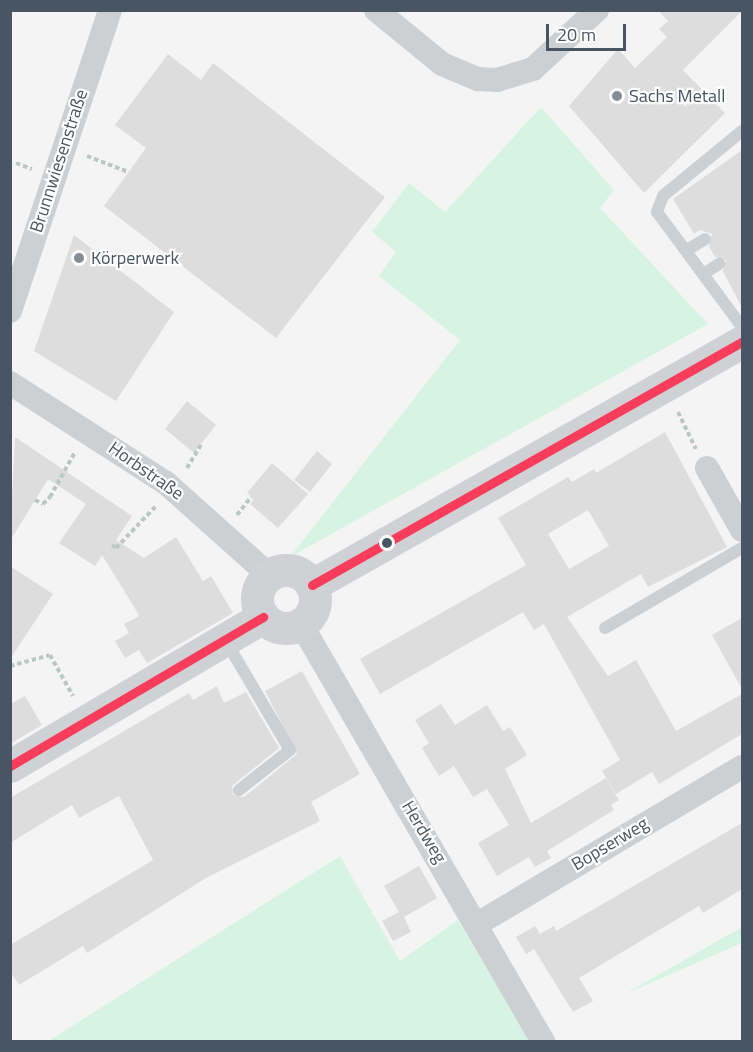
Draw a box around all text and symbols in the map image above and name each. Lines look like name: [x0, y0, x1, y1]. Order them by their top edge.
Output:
scale bar: [549, 12, 628, 50]
text: 20 m: [557, 21, 596, 48]
place label: Sachs Metall: [629, 85, 725, 107]
street label: Brunnwiesenstraße: [26, 87, 92, 235]
marker: Sachs Metall: [610, 89, 624, 103]
place label: Körperwerk: [91, 247, 179, 269]
marker: Körperwerk: [72, 251, 86, 265]
street label: Horbstraße: [104, 437, 188, 505]
unlabelled marker: [381, 537, 393, 549]
street label: Herdweg: [397, 797, 451, 867]
street label: Bopserweg: [568, 813, 652, 875]

